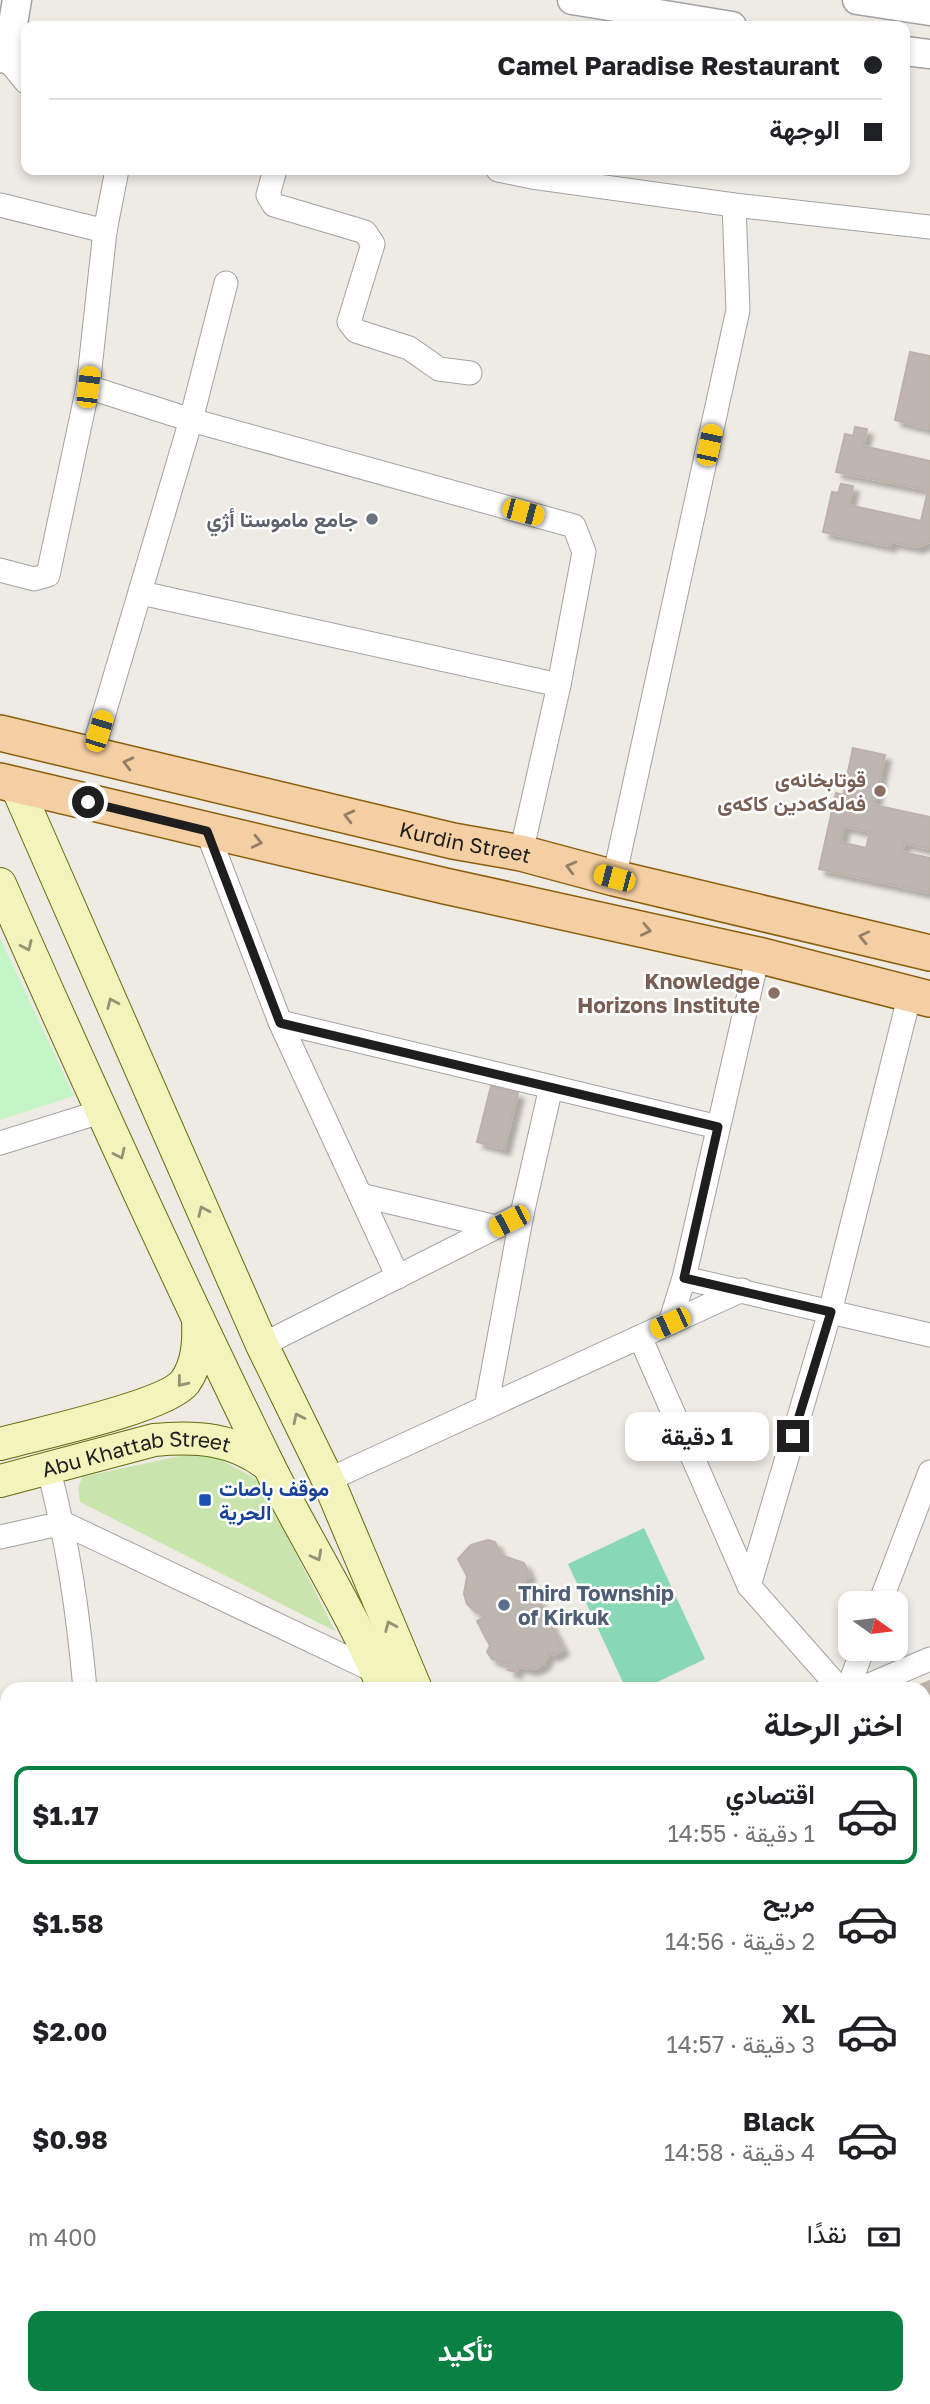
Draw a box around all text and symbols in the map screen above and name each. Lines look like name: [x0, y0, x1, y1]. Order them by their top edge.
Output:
text: Camel Paradise Restaurant: [497, 50, 840, 81]
text: الوجهة: [769, 114, 840, 145]
car: [76, 365, 101, 409]
car: [695, 422, 724, 468]
car: [500, 496, 547, 528]
place label: جامع ماموستا أژي: [206, 506, 358, 537]
marker: جامع ماموستا أژي: [364, 511, 380, 527]
car: [83, 708, 116, 754]
one-way arrow: [122, 756, 134, 771]
place label: قوتابخانەی فەلەکەدین کاکەی: [717, 766, 866, 816]
marker: قوتابخانەی فەلەکەدین کاکەی: [872, 783, 888, 799]
route start: [72, 786, 104, 818]
one-way arrow: [343, 810, 355, 824]
street label: Kurdin Street: [397, 816, 534, 868]
one-way arrow: [251, 834, 263, 849]
one-way arrow: [565, 860, 577, 875]
car: [591, 862, 638, 894]
one-way arrow: [640, 922, 652, 937]
one-way arrow: [858, 931, 870, 945]
one-way arrow: [19, 939, 33, 951]
place label: Knowledge Horizons Institute: [577, 968, 760, 1018]
marker: Knowledge Horizons Institute: [766, 985, 782, 1001]
one-way arrow: [106, 997, 120, 1010]
one-way arrow: [112, 1147, 126, 1159]
car: [486, 1202, 533, 1240]
one-way arrow: [197, 1206, 211, 1218]
car: [647, 1305, 694, 1341]
one-way arrow: [178, 1374, 191, 1387]
callout: 1 دقيقة: [625, 1412, 768, 1460]
one-way arrow: [292, 1413, 306, 1425]
route end: [777, 1420, 809, 1452]
text: 1 دقيقة: [661, 1422, 733, 1450]
street label: Abu Khattab Street: [39, 1425, 234, 1482]
place label: موقف باصات الحریة: [219, 1475, 329, 1526]
marker: موقف باصات الحریة: [197, 1492, 213, 1508]
one-way arrow: [308, 1549, 322, 1561]
place label: Third Township of Kirkuk: [518, 1580, 674, 1630]
north arrow: [838, 1591, 908, 1661]
map controls: [838, 1591, 908, 1661]
marker: Third Township of Kirkuk: [496, 1597, 512, 1613]
one-way arrow: [384, 1621, 398, 1633]
text: اختر الرحلة: [764, 1705, 903, 1743]
text: اقتصادي: [726, 1779, 815, 1810]
icon: car: [836, 1784, 899, 1847]
text: $1.17: [32, 1800, 99, 1831]
text: 1 دقيقة · 14:55: [668, 1819, 815, 1847]
text: مريح: [763, 1887, 815, 1918]
icon: car: [836, 1892, 899, 1955]
text: $1.58: [32, 1908, 104, 1939]
text: 2 دقيقة · 14:56: [665, 1927, 815, 1955]
text: XL: [781, 1998, 815, 2029]
icon: car: [836, 2000, 899, 2063]
text: $2.00: [32, 2016, 107, 2047]
text: 3 دقيقة · 14:57: [667, 2030, 815, 2058]
text: Black: [743, 2106, 815, 2137]
icon: car: [836, 2108, 899, 2171]
text: $0.98: [32, 2124, 108, 2155]
text: 4 دقيقة · 14:58: [664, 2138, 815, 2166]
text: نقدًا: [807, 2218, 847, 2249]
icon: cash: [865, 2218, 903, 2256]
text: 400 m: [28, 2223, 97, 2251]
button: تأكيد: [28, 2311, 903, 2391]

